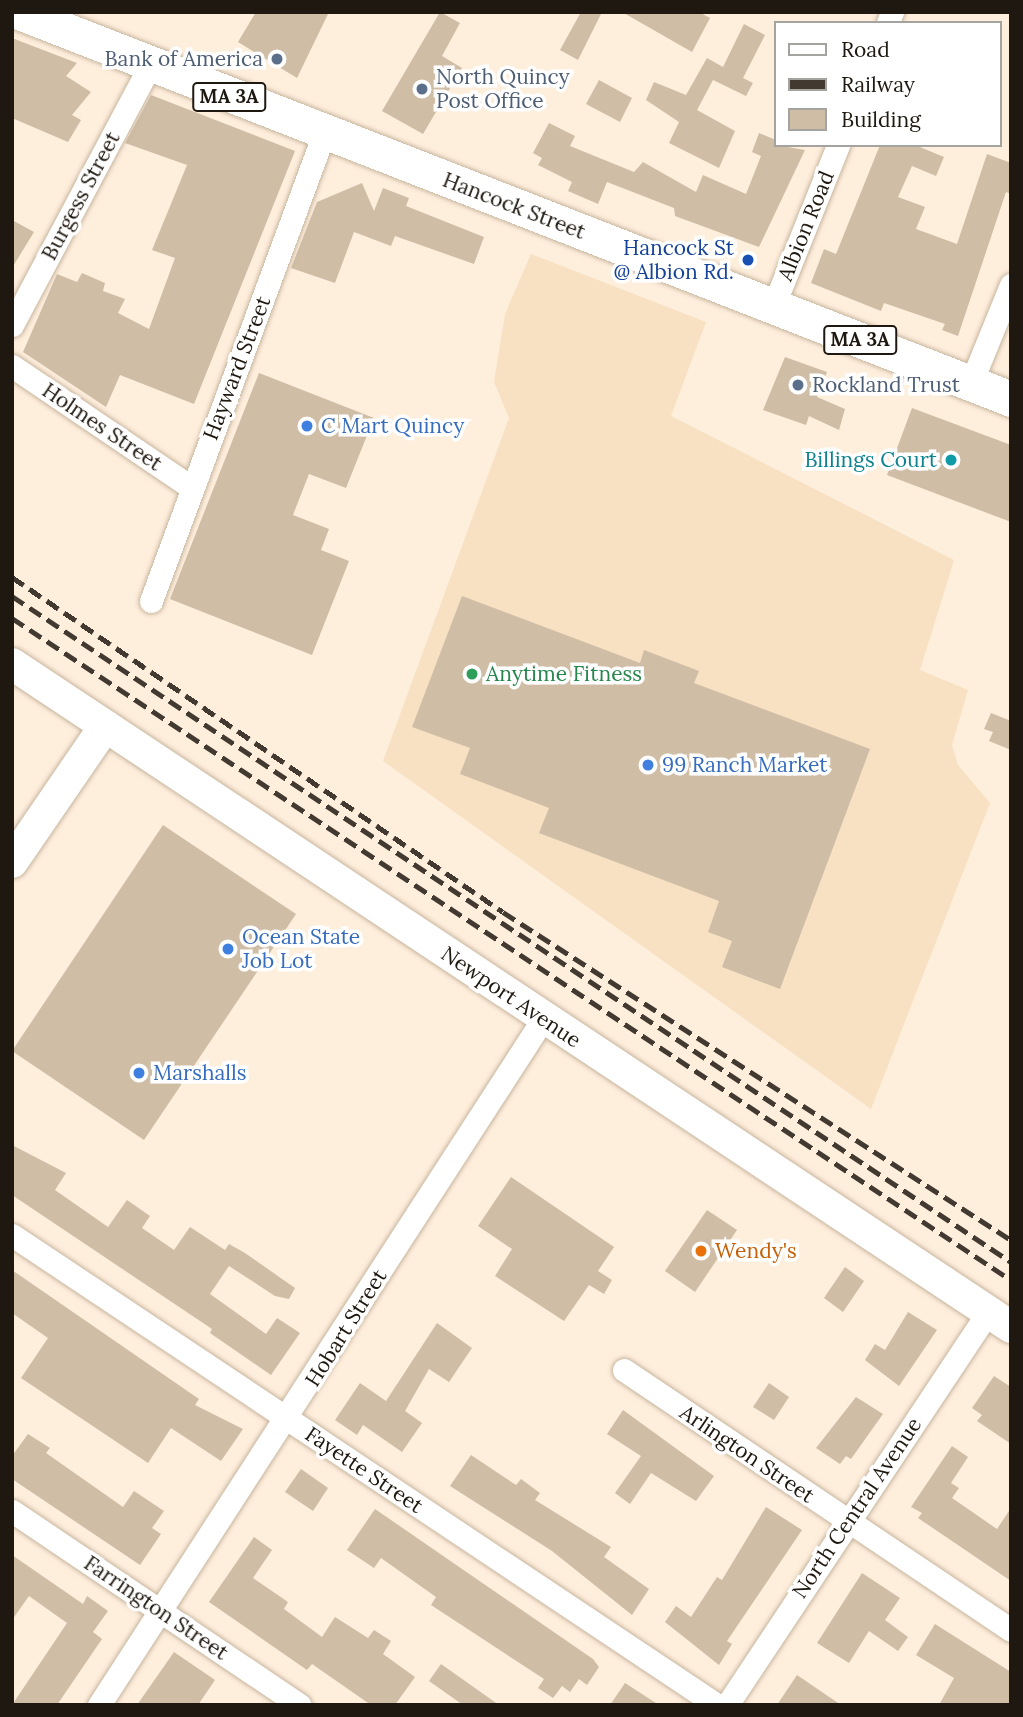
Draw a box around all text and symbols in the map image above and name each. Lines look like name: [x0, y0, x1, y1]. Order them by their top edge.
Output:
legend: [774, 21, 1002, 147]
text: Road: [841, 36, 890, 63]
place label: Bank of America: [104, 46, 263, 72]
marker: Bank of America: [269, 51, 285, 67]
place label: North Quincy Post Office: [436, 64, 570, 114]
text: Railway: [841, 71, 915, 98]
marker: North Quincy Post Office: [414, 81, 430, 97]
road number: MA 3A: [192, 82, 266, 113]
text: Building: [841, 106, 921, 133]
street label: Burgess Street: [37, 127, 125, 265]
street label: Hancock Street: [439, 167, 589, 245]
street label: Albion Road: [773, 167, 839, 285]
place label: Hancock St @ Albion Rd.: [613, 235, 734, 285]
marker: Hancock St @ Albion Rd.: [740, 252, 756, 268]
street label: Hayward Street: [198, 293, 276, 443]
road number: MA 3A: [823, 324, 897, 356]
place label: Rockland Trust: [812, 372, 960, 398]
marker: Rockland Trust: [790, 377, 806, 393]
street label: Holmes Street: [37, 378, 167, 476]
place label: C Mart Quincy: [321, 413, 464, 439]
marker: C Mart Quincy: [299, 418, 315, 434]
place label: Billings Court: [804, 447, 937, 473]
marker: Billings Court: [943, 452, 959, 468]
place label: Anytime Fitness: [486, 661, 642, 687]
marker: Anytime Fitness: [464, 666, 480, 682]
place label: 99 Ranch Market: [662, 752, 827, 778]
marker: 99 Ranch Market: [640, 757, 656, 773]
place label: Ocean State Job Lot: [242, 924, 360, 974]
marker: Ocean State Job Lot: [220, 941, 236, 957]
street label: Newport Avenue: [436, 941, 586, 1053]
place label: Marshalls: [153, 1060, 246, 1086]
marker: Marshalls: [131, 1065, 147, 1081]
place label: Wendy's: [715, 1238, 797, 1264]
marker: Wendy's: [693, 1243, 709, 1259]
street label: Hobart Street: [300, 1265, 392, 1391]
street label: Arlington Street: [675, 1400, 819, 1508]
street label: North Central Avenue: [787, 1413, 927, 1603]
street label: Fayette Street: [300, 1421, 428, 1519]
street label: Farrington Street: [79, 1551, 233, 1665]

